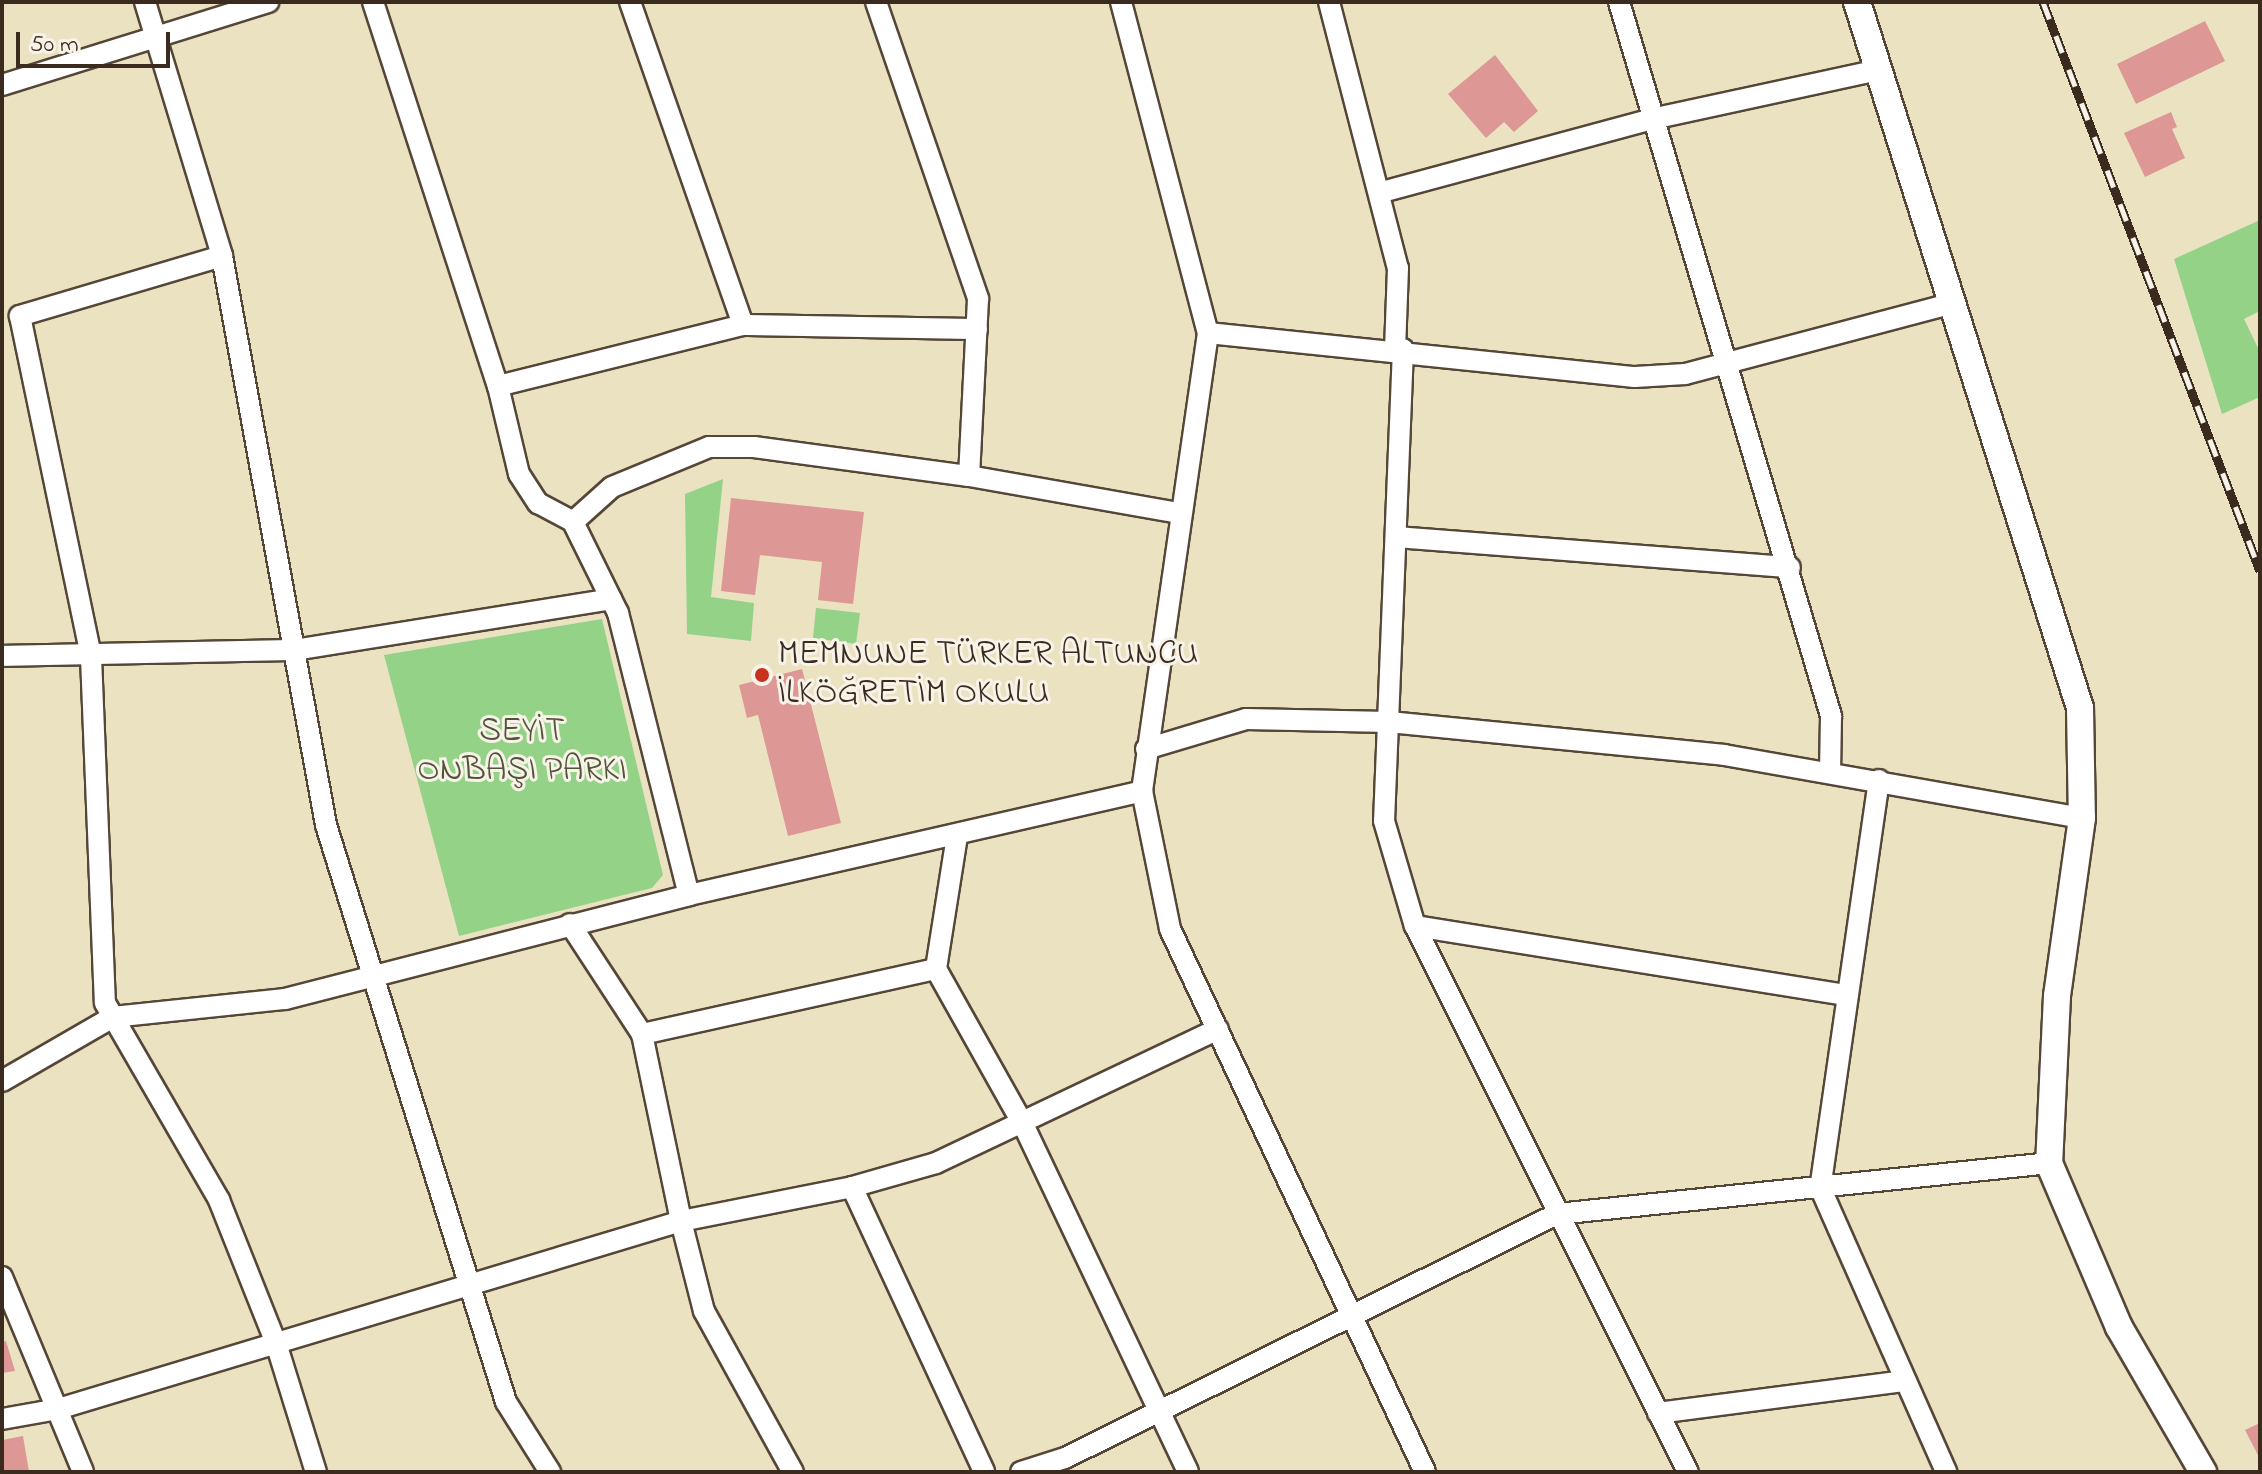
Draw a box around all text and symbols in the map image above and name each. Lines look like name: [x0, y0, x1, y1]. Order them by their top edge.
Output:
scale bar: [20, 16, 174, 66]
text: 50 m: [30, 28, 79, 63]
place label: MEMNUNE TÜRKER ALTUNCU İLKÖĞRETİM OKULU: [778, 635, 1198, 714]
marker: MEMNUNE TÜRKER ALTUNCU İLKÖĞRETİM OKULU: [753, 666, 771, 684]
park label: SEYİT ONBAŞI PARKI: [417, 712, 627, 792]

